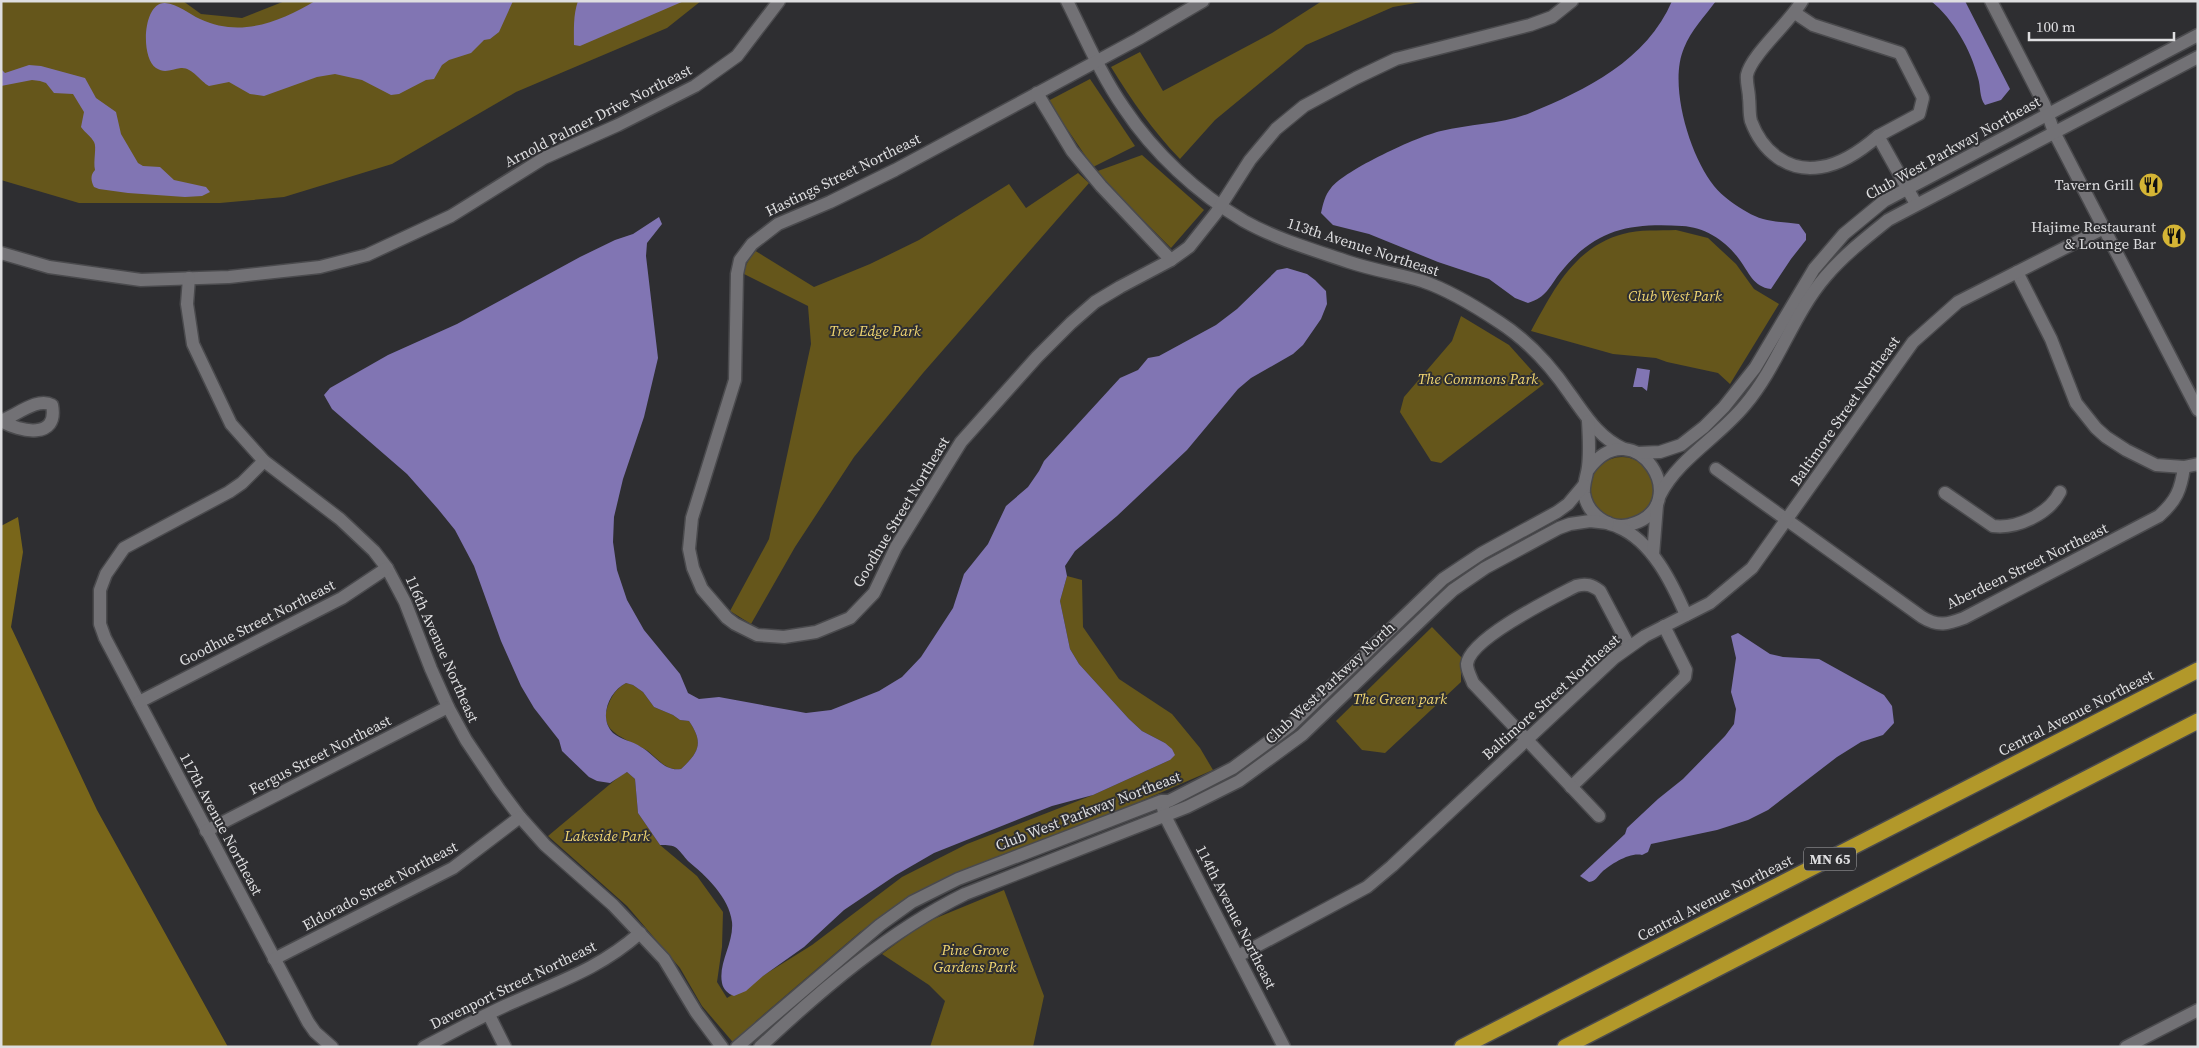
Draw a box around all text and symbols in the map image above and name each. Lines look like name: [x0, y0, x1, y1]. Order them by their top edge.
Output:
scale bar: [2029, 10, 2174, 42]
text: 100 m: [2036, 16, 2076, 37]
street label: Arnold Palmer Drive Northeast: [500, 59, 695, 172]
street label: Club West Parkway Northeast: [1862, 91, 2044, 204]
street label: Hastings Street Northeast: [762, 128, 924, 221]
restaurant icon: Tavern Grill: [2138, 172, 2164, 198]
place label: Tavern Grill: [2054, 174, 2135, 195]
street label: 113th Avenue Northeast: [1284, 212, 1442, 281]
place label: Hajime Restaurant & Lounge Bar: [2031, 216, 2157, 254]
restaurant icon: Hajime Restaurant & Lounge Bar: [2161, 223, 2187, 249]
park label: Club West Park: [1628, 285, 1723, 306]
park label: Tree Edge Park: [829, 320, 922, 341]
street label: Baltimore Street Northeast: [1785, 332, 1904, 490]
park label: The Commons Park: [1418, 368, 1539, 389]
street label: Goodhue Street Northeast: [847, 432, 954, 591]
street label: Aberdeen Street Northeast: [1943, 517, 2111, 614]
street label: 116th Avenue Northeast: [401, 572, 484, 726]
street label: Goodhue Street Northeast: [175, 574, 338, 671]
street label: Club West Parkway North: [1260, 617, 1399, 748]
street label: Baltimore Street Northeast: [1477, 629, 1624, 764]
street label: Central Avenue Northeast: [1995, 664, 2157, 761]
park label: The Green park: [1353, 688, 1448, 709]
street label: Fergus Street Northeast: [245, 710, 395, 800]
street label: 117th Avenue Northeast: [175, 749, 268, 899]
street label: Club West Parkway Northeast: [992, 765, 1184, 856]
park label: Lakeside Park: [563, 825, 651, 846]
street label: Eldorado Street Northeast: [299, 836, 461, 935]
street label: 114th Avenue Northeast: [1191, 841, 1282, 992]
road number: MN 65: [1804, 848, 1856, 871]
street label: Central Avenue Northeast: [1634, 849, 1796, 946]
street label: Davenport Street Northeast: [426, 935, 599, 1034]
park label: Pine Grove Gardens Park: [934, 939, 1017, 977]

